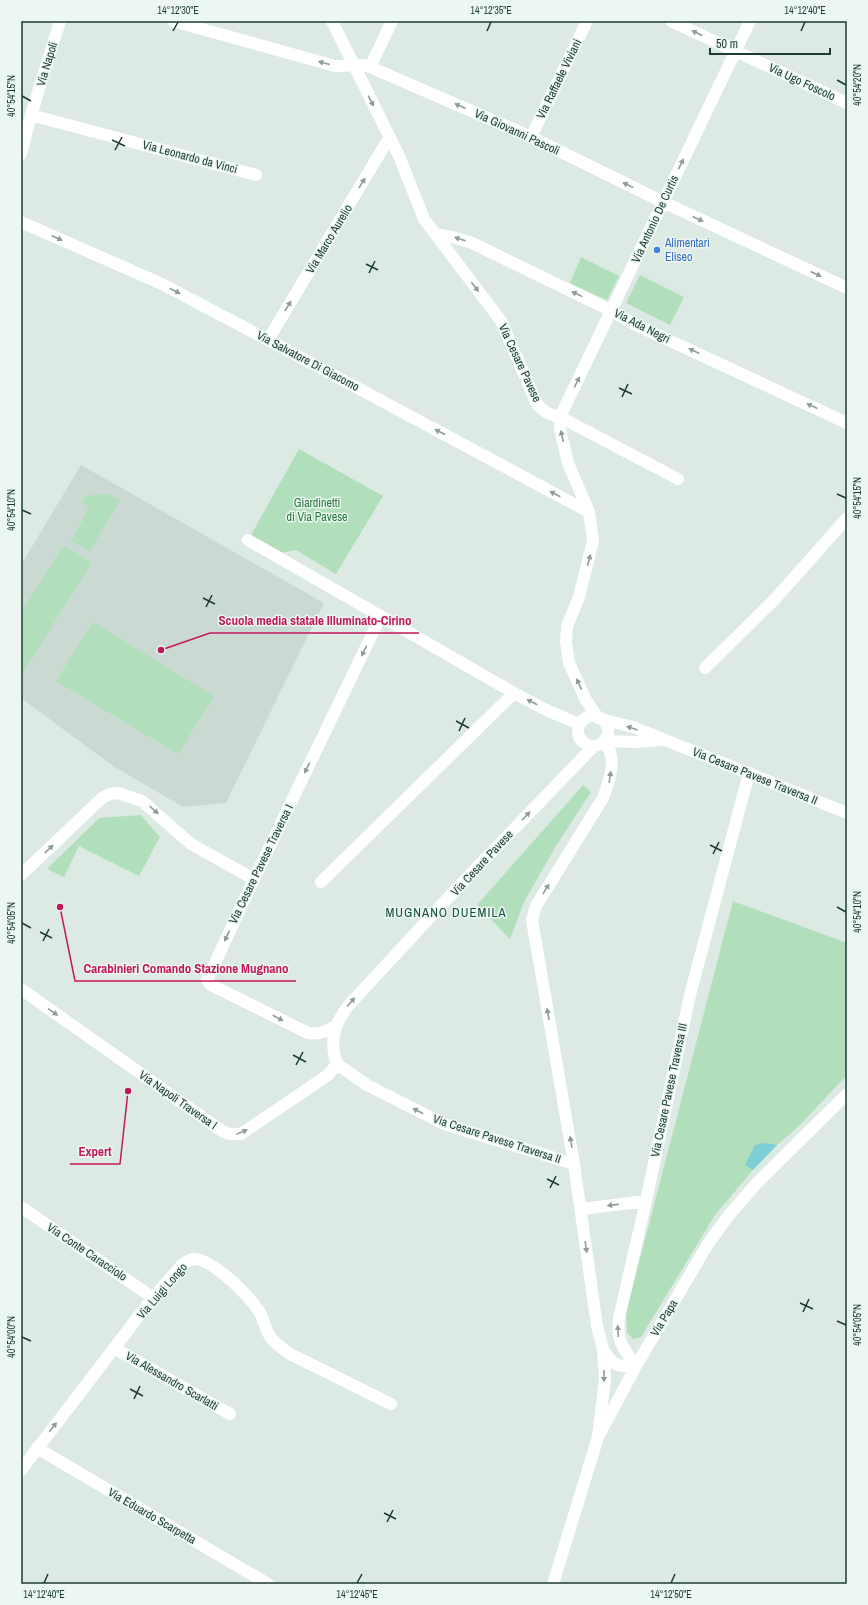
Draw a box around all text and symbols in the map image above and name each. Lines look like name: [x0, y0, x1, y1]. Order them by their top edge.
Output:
text: 14°12'30"E: [157, 4, 199, 17]
text: 14°12'35"E: [470, 4, 512, 17]
text: 14°12'40"E: [784, 4, 826, 17]
one-way arrow: [692, 30, 703, 36]
scale bar: [710, 30, 830, 56]
street label: Via Raffaele Viviani: [533, 36, 585, 122]
text: 50 m: [716, 36, 738, 52]
street label: Via Napoli: [33, 40, 61, 88]
one-way arrow: [318, 60, 330, 66]
street label: Via Ugo Foscolo: [766, 60, 838, 104]
text: 40°54'20"N: [851, 64, 864, 106]
text: 40°54'15"N: [5, 75, 18, 117]
one-way arrow: [368, 95, 374, 107]
one-way arrow: [454, 103, 465, 109]
street label: Via Giovanni Pascoli: [472, 105, 562, 159]
street label: Via Leonardo da Vinci: [141, 137, 239, 177]
one-way arrow: [678, 158, 684, 169]
street label: Via Antonio De Curtis: [628, 172, 682, 265]
one-way arrow: [359, 177, 366, 189]
one-way arrow: [622, 182, 634, 188]
street label: Via Marco Aurelio: [302, 201, 356, 277]
one-way arrow: [692, 216, 704, 222]
one-way arrow: [51, 235, 62, 241]
place label: Alimentari Eliseo: [664, 235, 710, 265]
one-way arrow: [453, 236, 465, 242]
marker: Alimentari Eliseo: [652, 245, 662, 255]
one-way arrow: [810, 271, 822, 277]
one-way arrow: [471, 281, 479, 292]
one-way arrow: [169, 288, 181, 294]
one-way arrow: [572, 291, 583, 297]
one-way arrow: [285, 300, 292, 312]
street label: Via Ada Negri: [611, 305, 673, 347]
street label: Via Cesare Pavese: [495, 321, 545, 405]
street label: Via Salvatore Di Giacomo: [254, 327, 362, 395]
one-way arrow: [687, 348, 699, 354]
one-way arrow: [574, 376, 580, 388]
one-way arrow: [806, 403, 817, 409]
one-way arrow: [434, 429, 446, 436]
one-way arrow: [558, 430, 564, 442]
text: 40°54'15"N: [851, 477, 864, 519]
text: 40°54'10"N: [5, 489, 18, 531]
one-way arrow: [549, 491, 561, 497]
park label: Giardinetti di Via Pavese: [286, 495, 348, 525]
one-way arrow: [586, 554, 592, 567]
callout: Scuola media statale Illuminato-Cirino: [210, 608, 419, 633]
text: Scuola media statale Illuminato-Cirino: [218, 612, 412, 629]
one-way arrow: [361, 646, 367, 657]
one-way arrow: [576, 679, 582, 690]
one-way arrow: [526, 699, 537, 705]
one-way arrow: [626, 724, 638, 730]
street label: Via Cesare Pavese Traversa II: [690, 744, 820, 808]
one-way arrow: [304, 763, 310, 774]
one-way arrow: [607, 771, 613, 783]
street label: Via Cesare Pavese Traversa I: [225, 802, 297, 926]
one-way arrow: [149, 805, 158, 814]
one-way arrow: [521, 811, 531, 821]
street label: Via Cesare Pavese: [447, 827, 517, 899]
one-way arrow: [44, 844, 54, 853]
one-way arrow: [542, 883, 549, 895]
text: 40°54'10"N: [851, 891, 864, 933]
text: 40°54'05"N: [5, 902, 18, 944]
district label: MUGNANO DUEMILA: [385, 904, 507, 921]
one-way arrow: [224, 930, 230, 942]
callout: Carabinieri Comando Stazione Mugnano: [75, 956, 296, 981]
text: Carabinieri Comando Stazione Mugnano: [84, 960, 288, 977]
one-way arrow: [347, 997, 356, 1008]
one-way arrow: [48, 1008, 58, 1016]
one-way arrow: [545, 1008, 551, 1020]
one-way arrow: [272, 1015, 284, 1021]
street label: Via Cesare Pavese Traversa III: [647, 1022, 691, 1158]
street label: Via Napoli Traversa I: [136, 1067, 220, 1133]
one-way arrow: [413, 1108, 424, 1114]
street label: Via Cesare Pavese Traversa II: [431, 1111, 563, 1167]
one-way arrow: [236, 1128, 248, 1134]
one-way arrow: [567, 1136, 573, 1149]
callout: Expert: [70, 1139, 120, 1164]
text: Expert: [78, 1143, 112, 1160]
one-way arrow: [607, 1202, 620, 1208]
street label: Via Conte Caracciolo: [44, 1219, 130, 1285]
one-way arrow: [583, 1241, 589, 1253]
street label: Via Luigi Longo: [133, 1260, 191, 1322]
street label: Via Papa: [647, 1296, 682, 1339]
text: 40°54'05"N: [851, 1304, 864, 1346]
text: 40°54'00"N: [5, 1316, 18, 1358]
one-way arrow: [615, 1324, 621, 1337]
street label: Via Alessandro Scarlatti: [123, 1348, 221, 1414]
one-way arrow: [601, 1370, 608, 1382]
one-way arrow: [49, 1422, 57, 1433]
street label: Via Eduardo Scarpetta: [105, 1484, 199, 1548]
text: 14°12'40"E: [23, 1588, 65, 1601]
text: 14°12'45"E: [336, 1588, 378, 1601]
text: 14°12'50"E: [650, 1588, 692, 1601]

